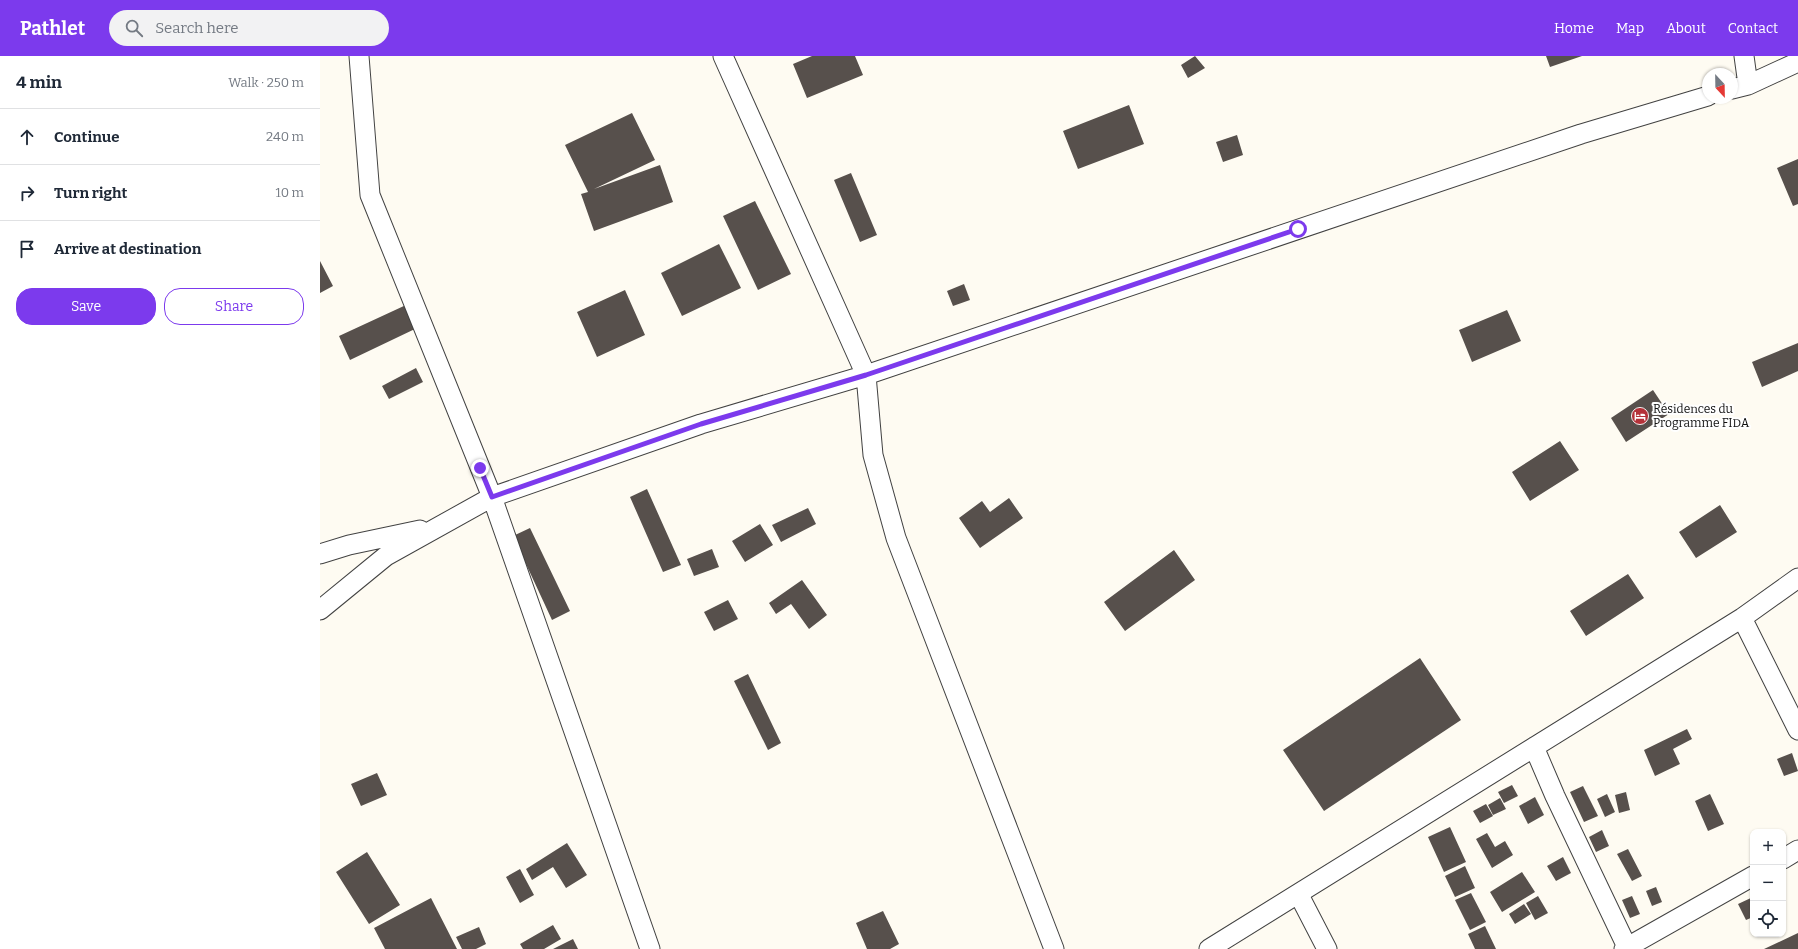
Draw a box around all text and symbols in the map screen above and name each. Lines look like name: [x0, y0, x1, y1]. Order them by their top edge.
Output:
search box: [109, 10, 389, 46]
text: Pathlet: [20, 17, 85, 40]
icon: search: [123, 17, 145, 39]
text: Search here: [155, 19, 238, 37]
text: Home: [1554, 20, 1594, 37]
text: Map: [1616, 20, 1644, 37]
text: About: [1666, 20, 1706, 37]
text: Contact: [1728, 20, 1778, 37]
north arrow: [1702, 68, 1738, 104]
text: 4 min: [16, 72, 62, 93]
text: Walk · 250 m: [228, 75, 304, 90]
icon: ahead: [16, 126, 38, 148]
text: Continue: [54, 128, 120, 146]
text: 240 m: [266, 129, 304, 144]
icon: right: [16, 182, 38, 204]
text: Turn right: [54, 184, 127, 202]
text: 10 m: [275, 185, 304, 200]
route start: [1289, 220, 1307, 238]
icon: arrive: [16, 238, 38, 260]
text: Arrive at destination: [54, 240, 201, 258]
button: Save: [16, 288, 156, 325]
button: Share: [164, 288, 304, 325]
place label: Résidences du Programme FIDA: [1653, 402, 1750, 430]
hotel icon: Résidences du Programme FIDA: [1630, 406, 1650, 426]
route end: [471, 459, 489, 477]
map controls: [1750, 829, 1786, 937]
button: +: [1750, 829, 1786, 865]
button: −: [1750, 865, 1786, 901]
button: locate: [1750, 901, 1786, 937]

